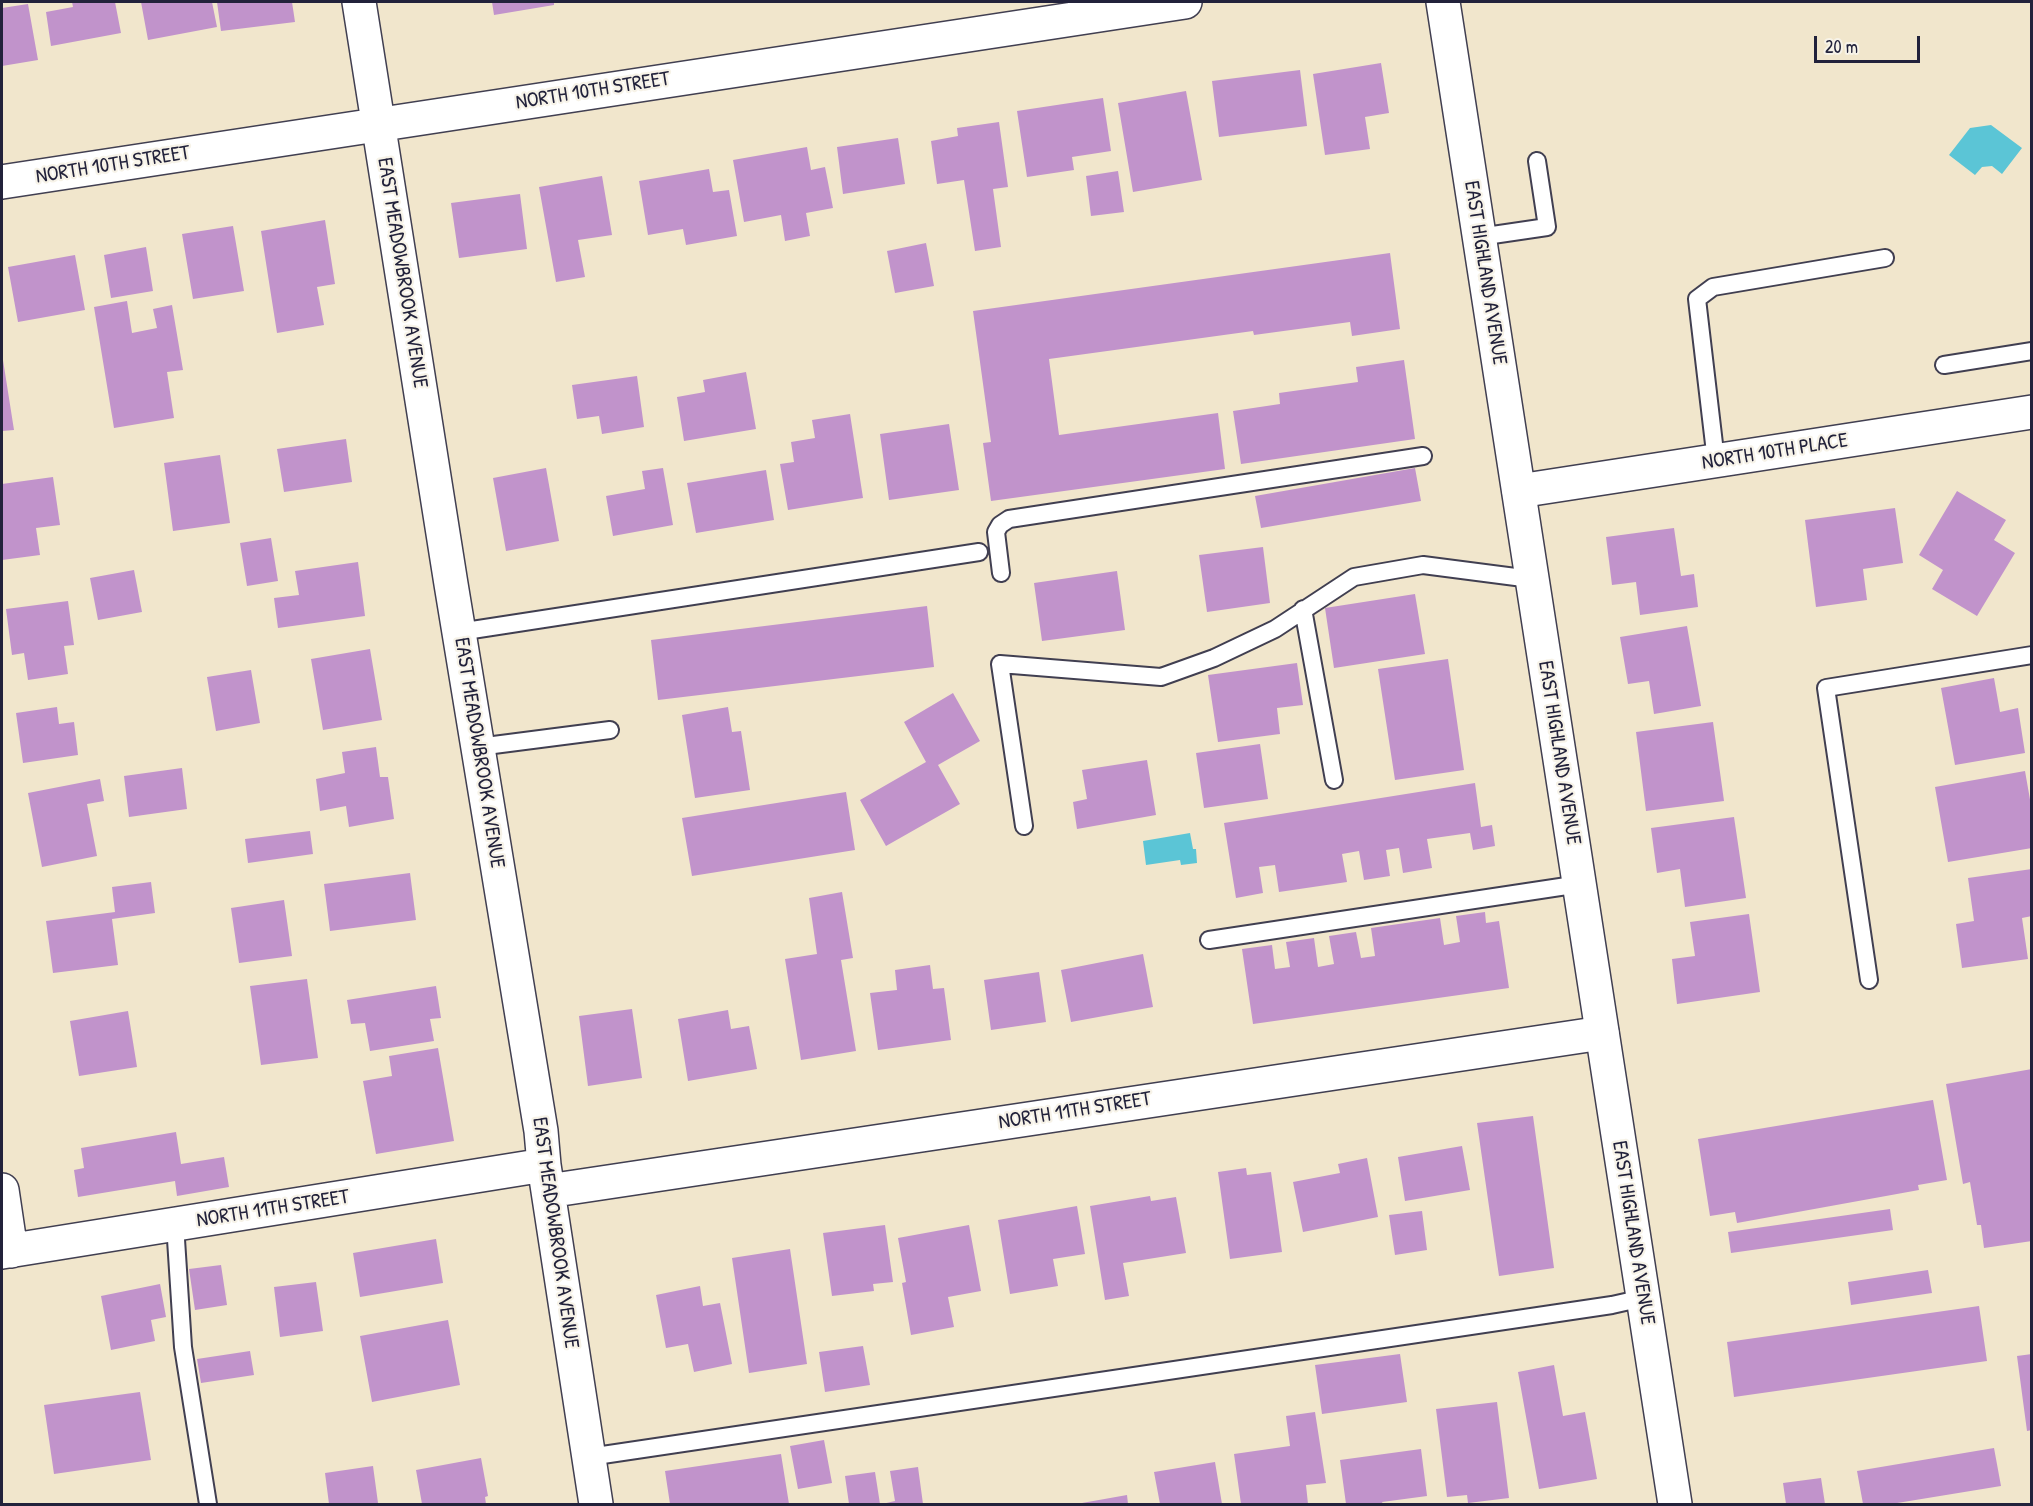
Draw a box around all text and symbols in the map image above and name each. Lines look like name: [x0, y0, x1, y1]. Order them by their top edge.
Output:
scale bar: [1817, 24, 1924, 62]
text: 20 m: [1825, 34, 1858, 59]
street label: NORTH 10TH STREET: [514, 66, 672, 116]
street label: NORTH 10TH STREET: [34, 140, 192, 190]
street label: EAST MEADOWBROOK AVENUE: [371, 156, 433, 390]
street label: EAST HIGHLAND AVENUE: [1458, 179, 1512, 367]
street label: NORTH 10TH PLACE: [1700, 428, 1850, 476]
street label: EAST MEADOWBROOK AVENUE: [448, 636, 510, 870]
street label: EAST HIGHLAND AVENUE: [1532, 659, 1586, 847]
street label: NORTH 11TH STREET: [997, 1087, 1153, 1135]
street label: EAST MEADOWBROOK AVENUE: [526, 1116, 584, 1350]
street label: EAST HIGHLAND AVENUE: [1606, 1139, 1660, 1327]
street label: NORTH 11TH STREET: [195, 1185, 351, 1233]

